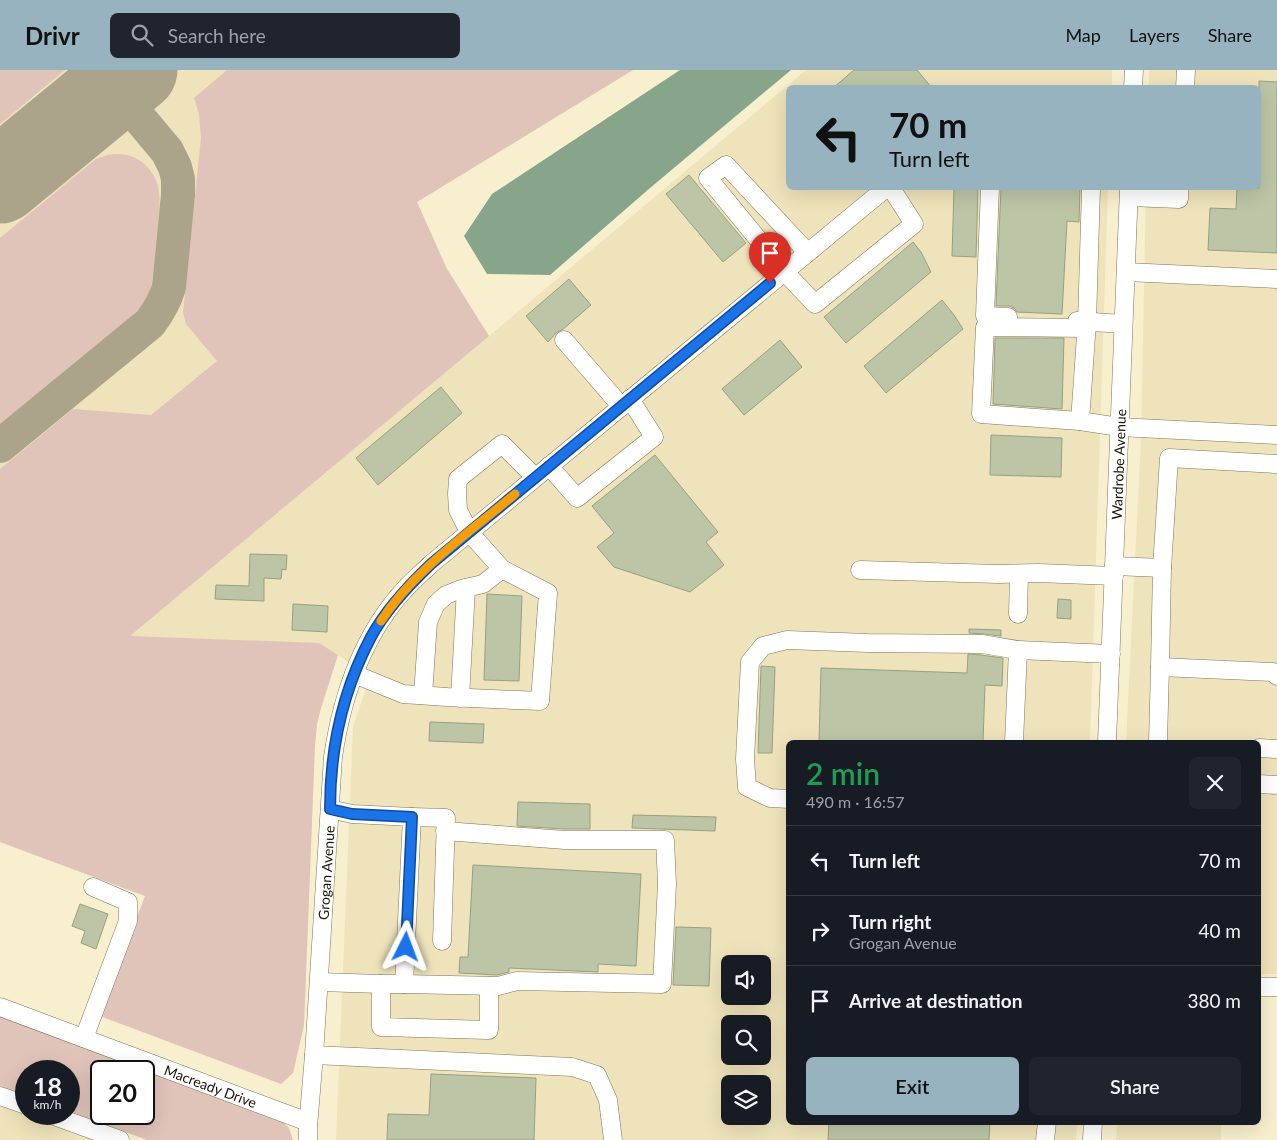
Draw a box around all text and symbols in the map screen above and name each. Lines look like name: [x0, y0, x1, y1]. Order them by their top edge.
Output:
search box: [110, 13, 460, 58]
text: Drivr: [25, 21, 80, 50]
icon: search: [128, 21, 156, 49]
text: Search here: [168, 24, 266, 47]
text: Map: [1065, 24, 1101, 46]
text: Layers: [1129, 24, 1180, 46]
text: Share: [1208, 24, 1252, 46]
text: 70 m: [889, 103, 967, 145]
icon: left: [806, 105, 871, 170]
text: Turn left: [889, 145, 970, 172]
pin: [749, 232, 791, 283]
icon: arrive: [756, 239, 784, 267]
street label: Wardrobe Avenue: [1107, 408, 1129, 520]
text: 2 min: [806, 755, 880, 791]
button: close: [1189, 757, 1241, 809]
text: 490 m · 16:57: [806, 792, 905, 811]
street label: Grogan Avenue: [314, 825, 337, 920]
icon: left: [806, 847, 834, 875]
text: Turn left: [849, 849, 920, 872]
text: 70 m: [1198, 849, 1241, 872]
text: Turn right: [849, 910, 931, 933]
icon: right: [806, 917, 834, 945]
text: 40 m: [1198, 919, 1241, 942]
position arrow: [379, 920, 431, 972]
text: Grogan Avenue: [849, 933, 957, 952]
map controls: [721, 955, 771, 1125]
button: sound: [721, 955, 771, 1005]
icon: arrive: [806, 987, 834, 1015]
text: Arrive at destination: [849, 989, 1022, 1012]
text: 380 m: [1187, 989, 1241, 1012]
button: search: [721, 1015, 771, 1065]
button: Exit: [806, 1057, 1019, 1115]
button: Share: [1029, 1057, 1241, 1115]
speed limit sign: 20: [90, 1060, 155, 1125]
street label: Macready Drive: [162, 1061, 259, 1111]
text: 18: [33, 1071, 62, 1101]
button: layers: [721, 1075, 771, 1125]
text: km/h: [33, 1097, 62, 1112]

